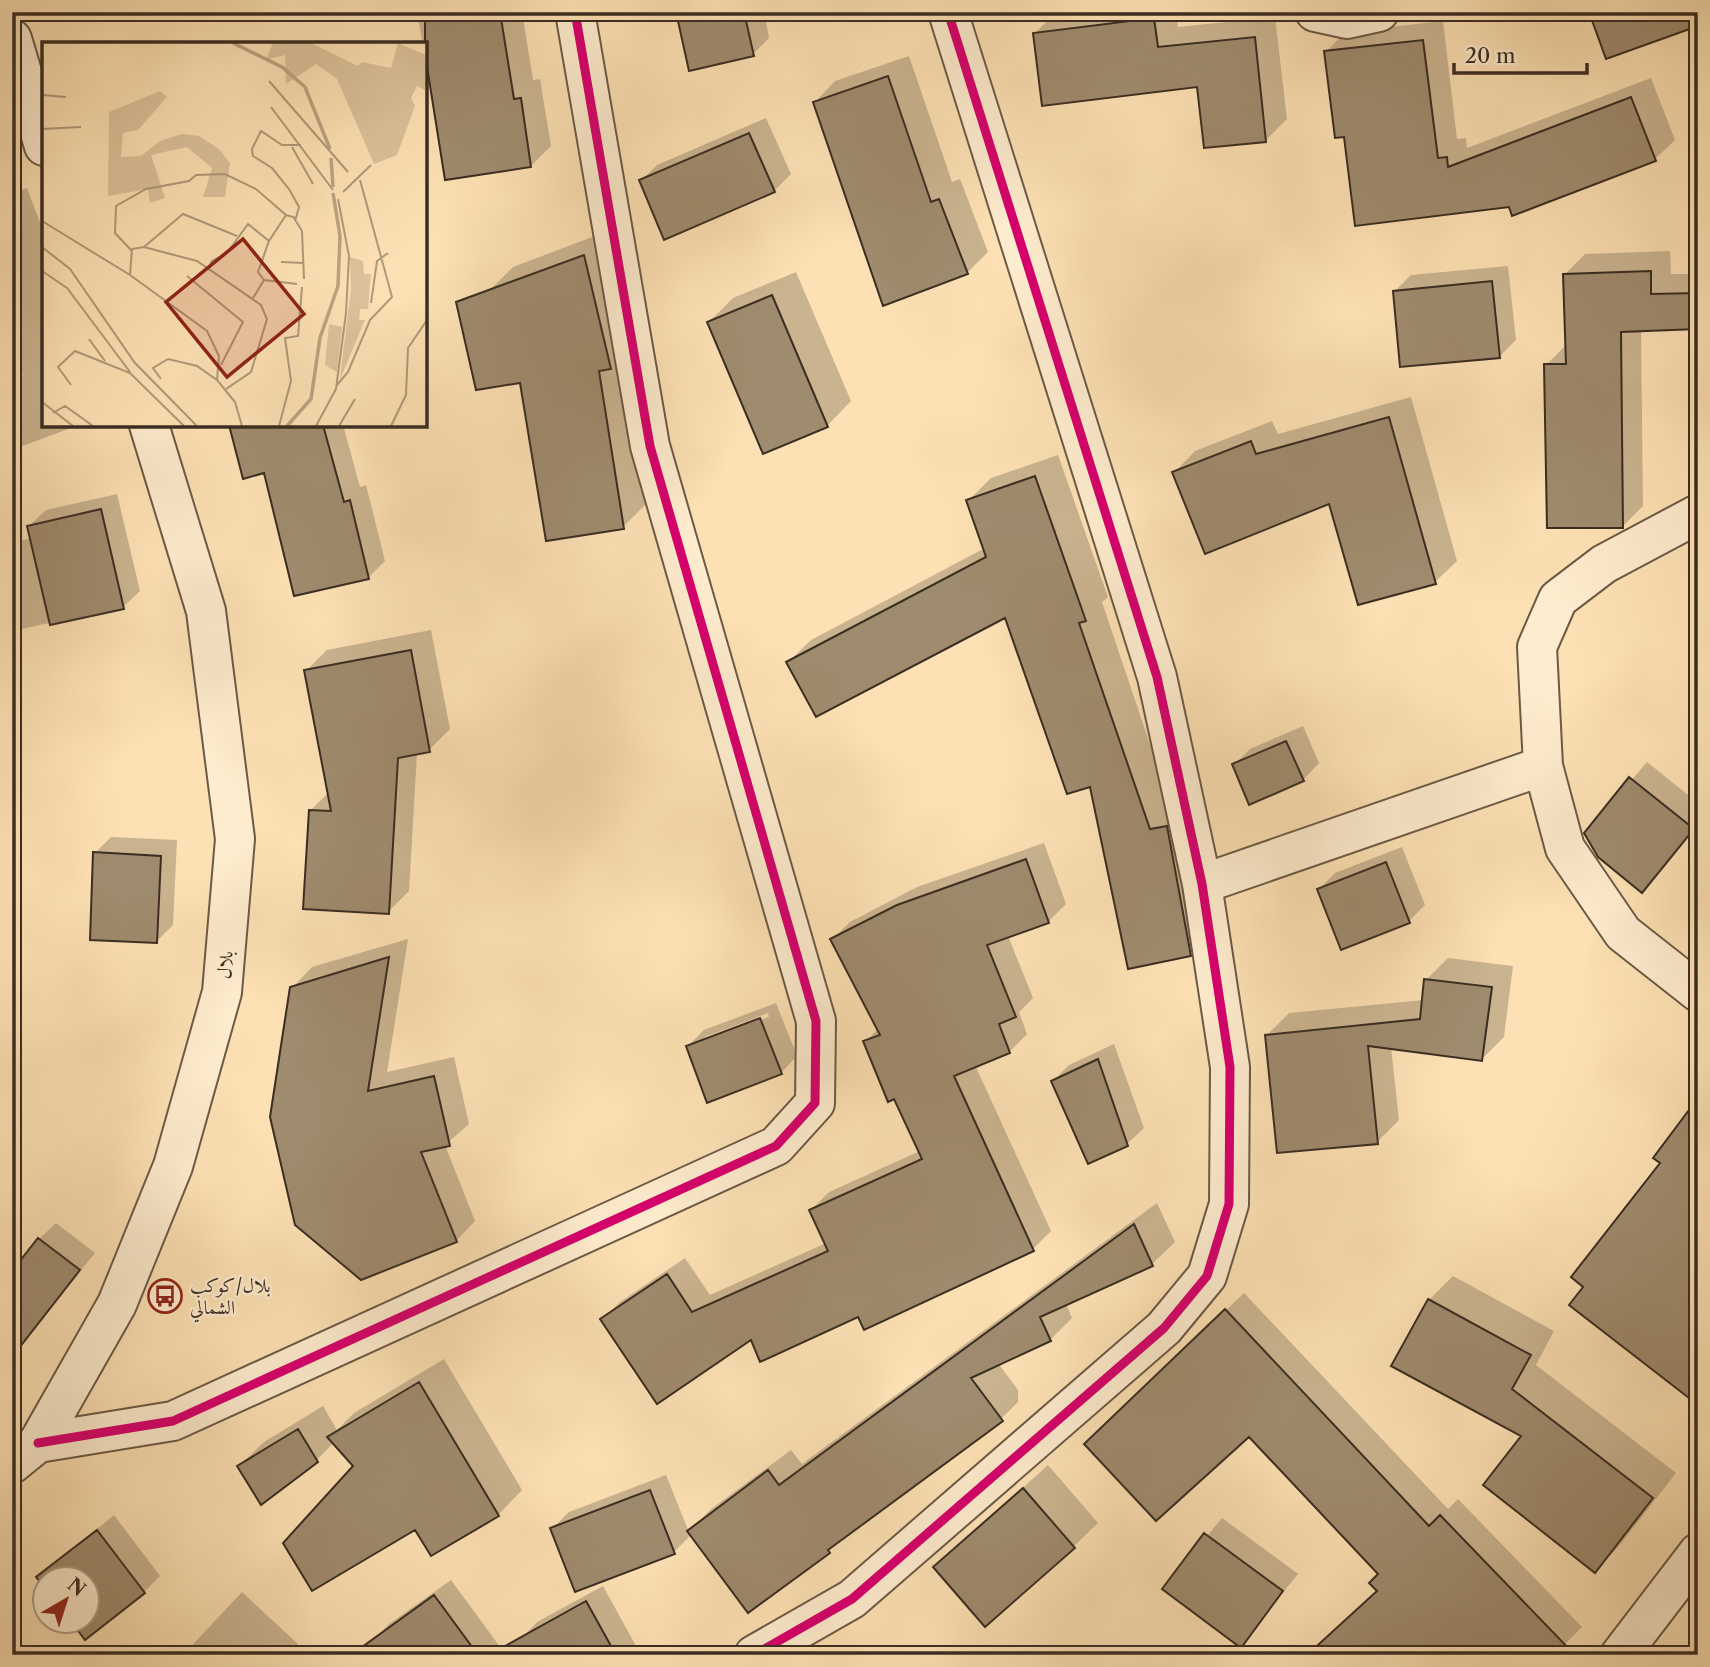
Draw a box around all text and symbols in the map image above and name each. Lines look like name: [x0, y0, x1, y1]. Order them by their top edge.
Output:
scale bar: [1454, 32, 1588, 76]
inset map: [42, 42, 427, 427]
text: 20 m: [1465, 43, 1516, 68]
street label: بلال: [212, 950, 238, 980]
place label: بلال/كوكب الشمالي: [190, 1274, 271, 1323]
bus stop icon: بلال/كوكب الشمالي: [146, 1277, 184, 1315]
north arrow: [32, 1566, 102, 1636]
text: N: [63, 1573, 90, 1601]

